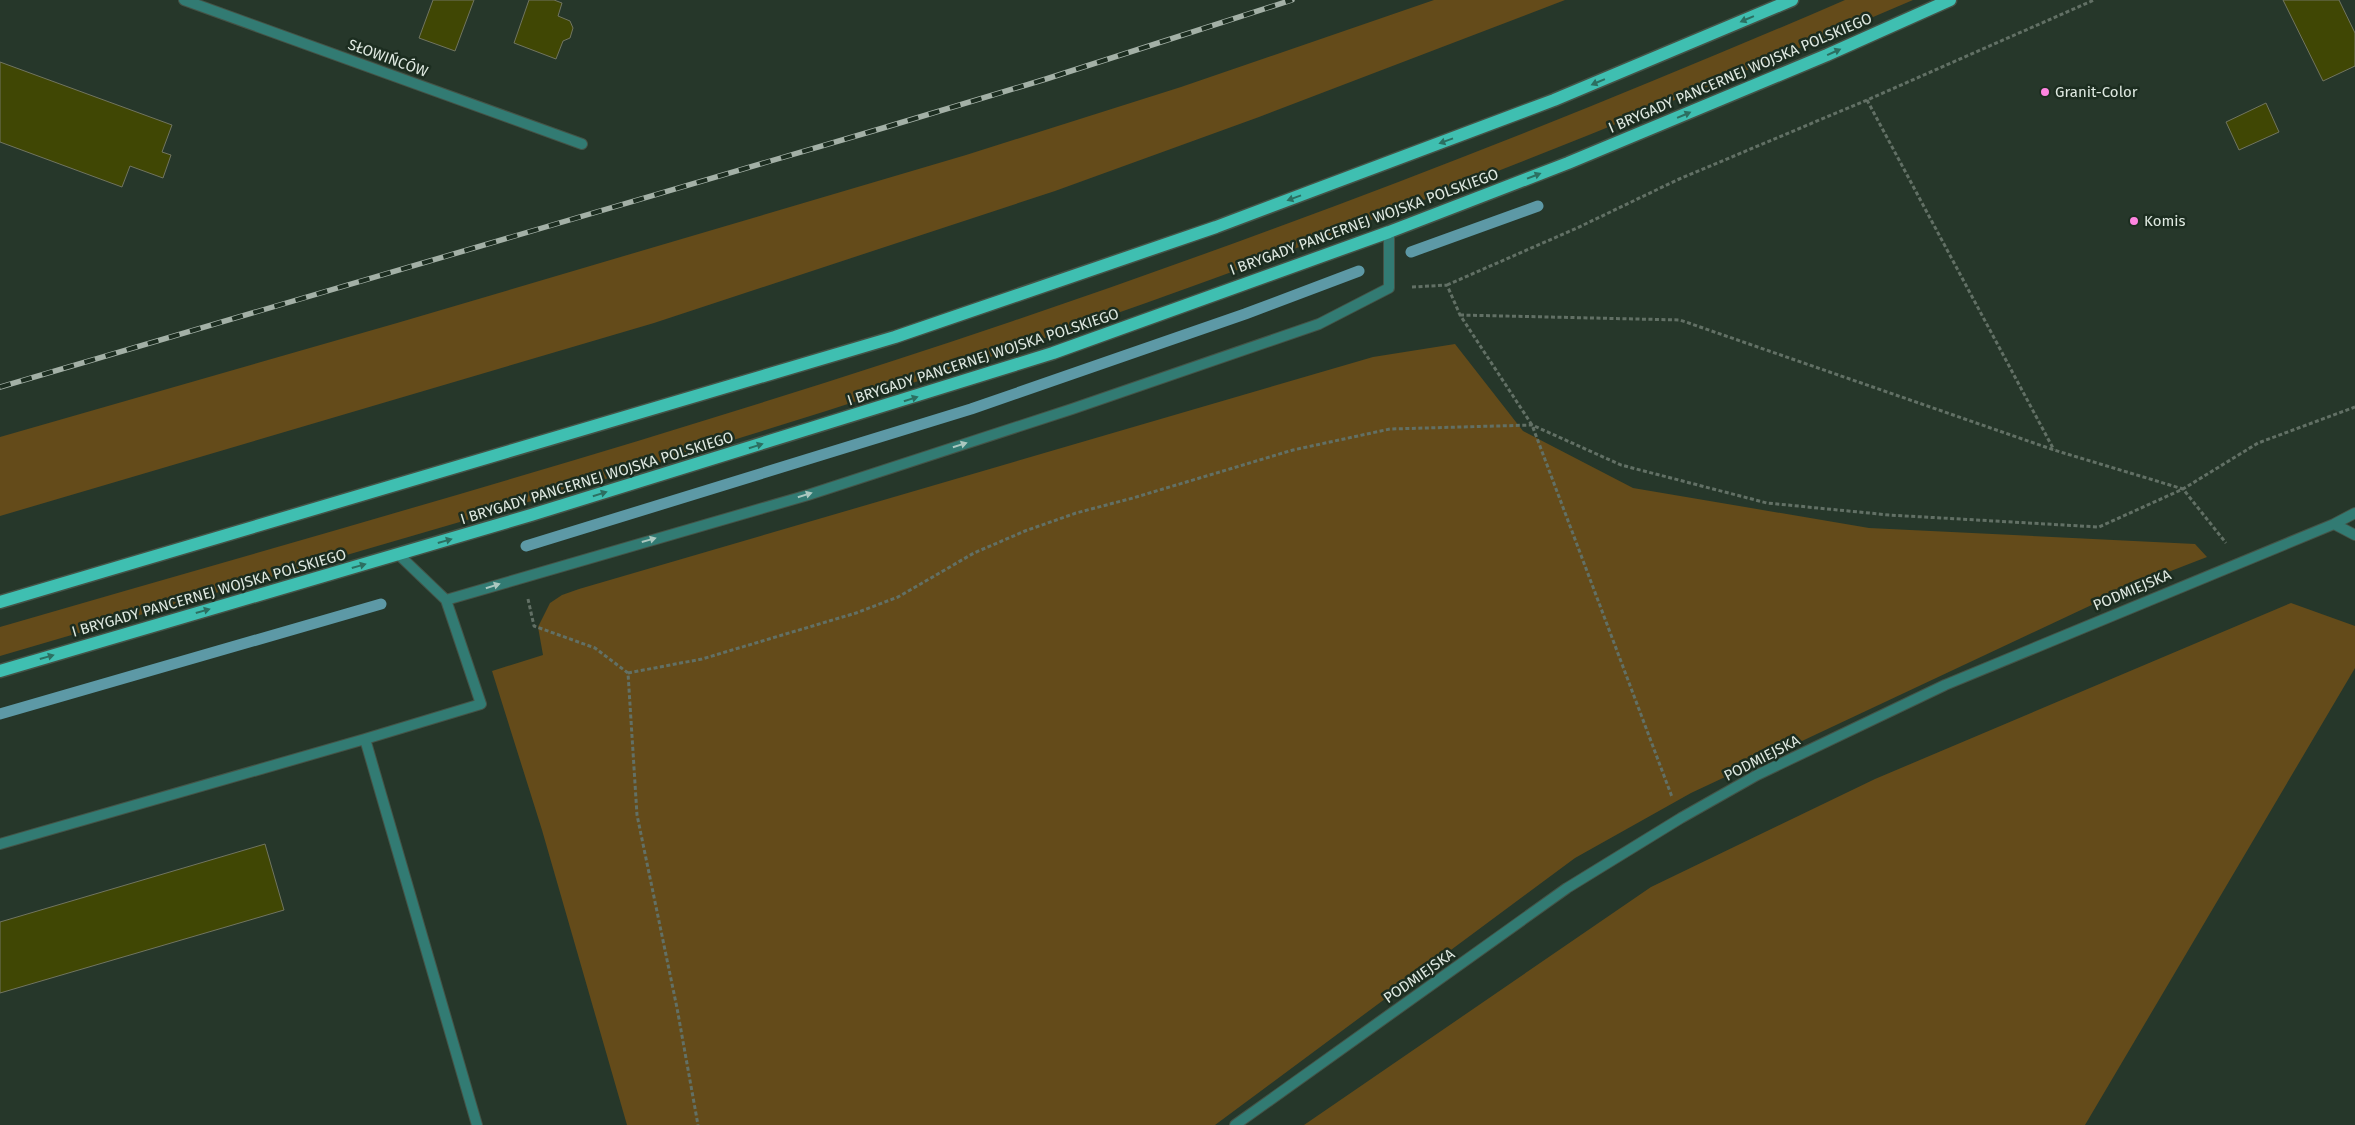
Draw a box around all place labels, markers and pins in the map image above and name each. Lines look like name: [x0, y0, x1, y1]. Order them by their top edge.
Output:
place label: Granit-Color: [2055, 83, 2138, 101]
marker: Granit-Color: [2039, 86, 2051, 98]
place label: Komis: [2144, 212, 2185, 230]
marker: Komis: [2128, 215, 2140, 227]

